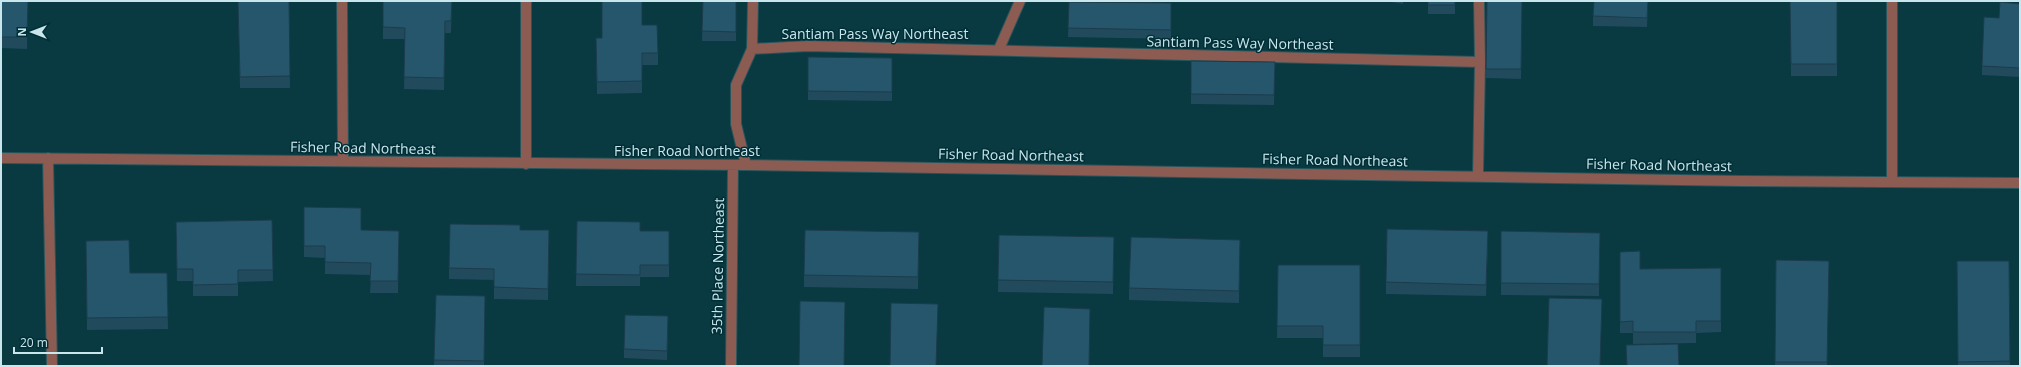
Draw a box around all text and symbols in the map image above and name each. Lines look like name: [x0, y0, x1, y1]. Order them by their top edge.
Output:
north arrow: [12, 12, 52, 52]
street label: Santiam Pass Way Northeast: [781, 24, 969, 43]
text: N: [14, 28, 29, 36]
street label: Santiam Pass Way Northeast: [1146, 31, 1334, 54]
street label: Fisher Road Northeast: [290, 137, 436, 158]
street label: Fisher Road Northeast: [614, 141, 760, 160]
street label: Fisher Road Northeast: [938, 144, 1084, 165]
street label: Fisher Road Northeast: [1262, 149, 1408, 170]
street label: Fisher Road Northeast: [1586, 154, 1732, 175]
street label: 35th Place Northeast: [707, 197, 728, 335]
scale bar: [14, 329, 102, 355]
text: 20 m: [20, 334, 48, 351]

